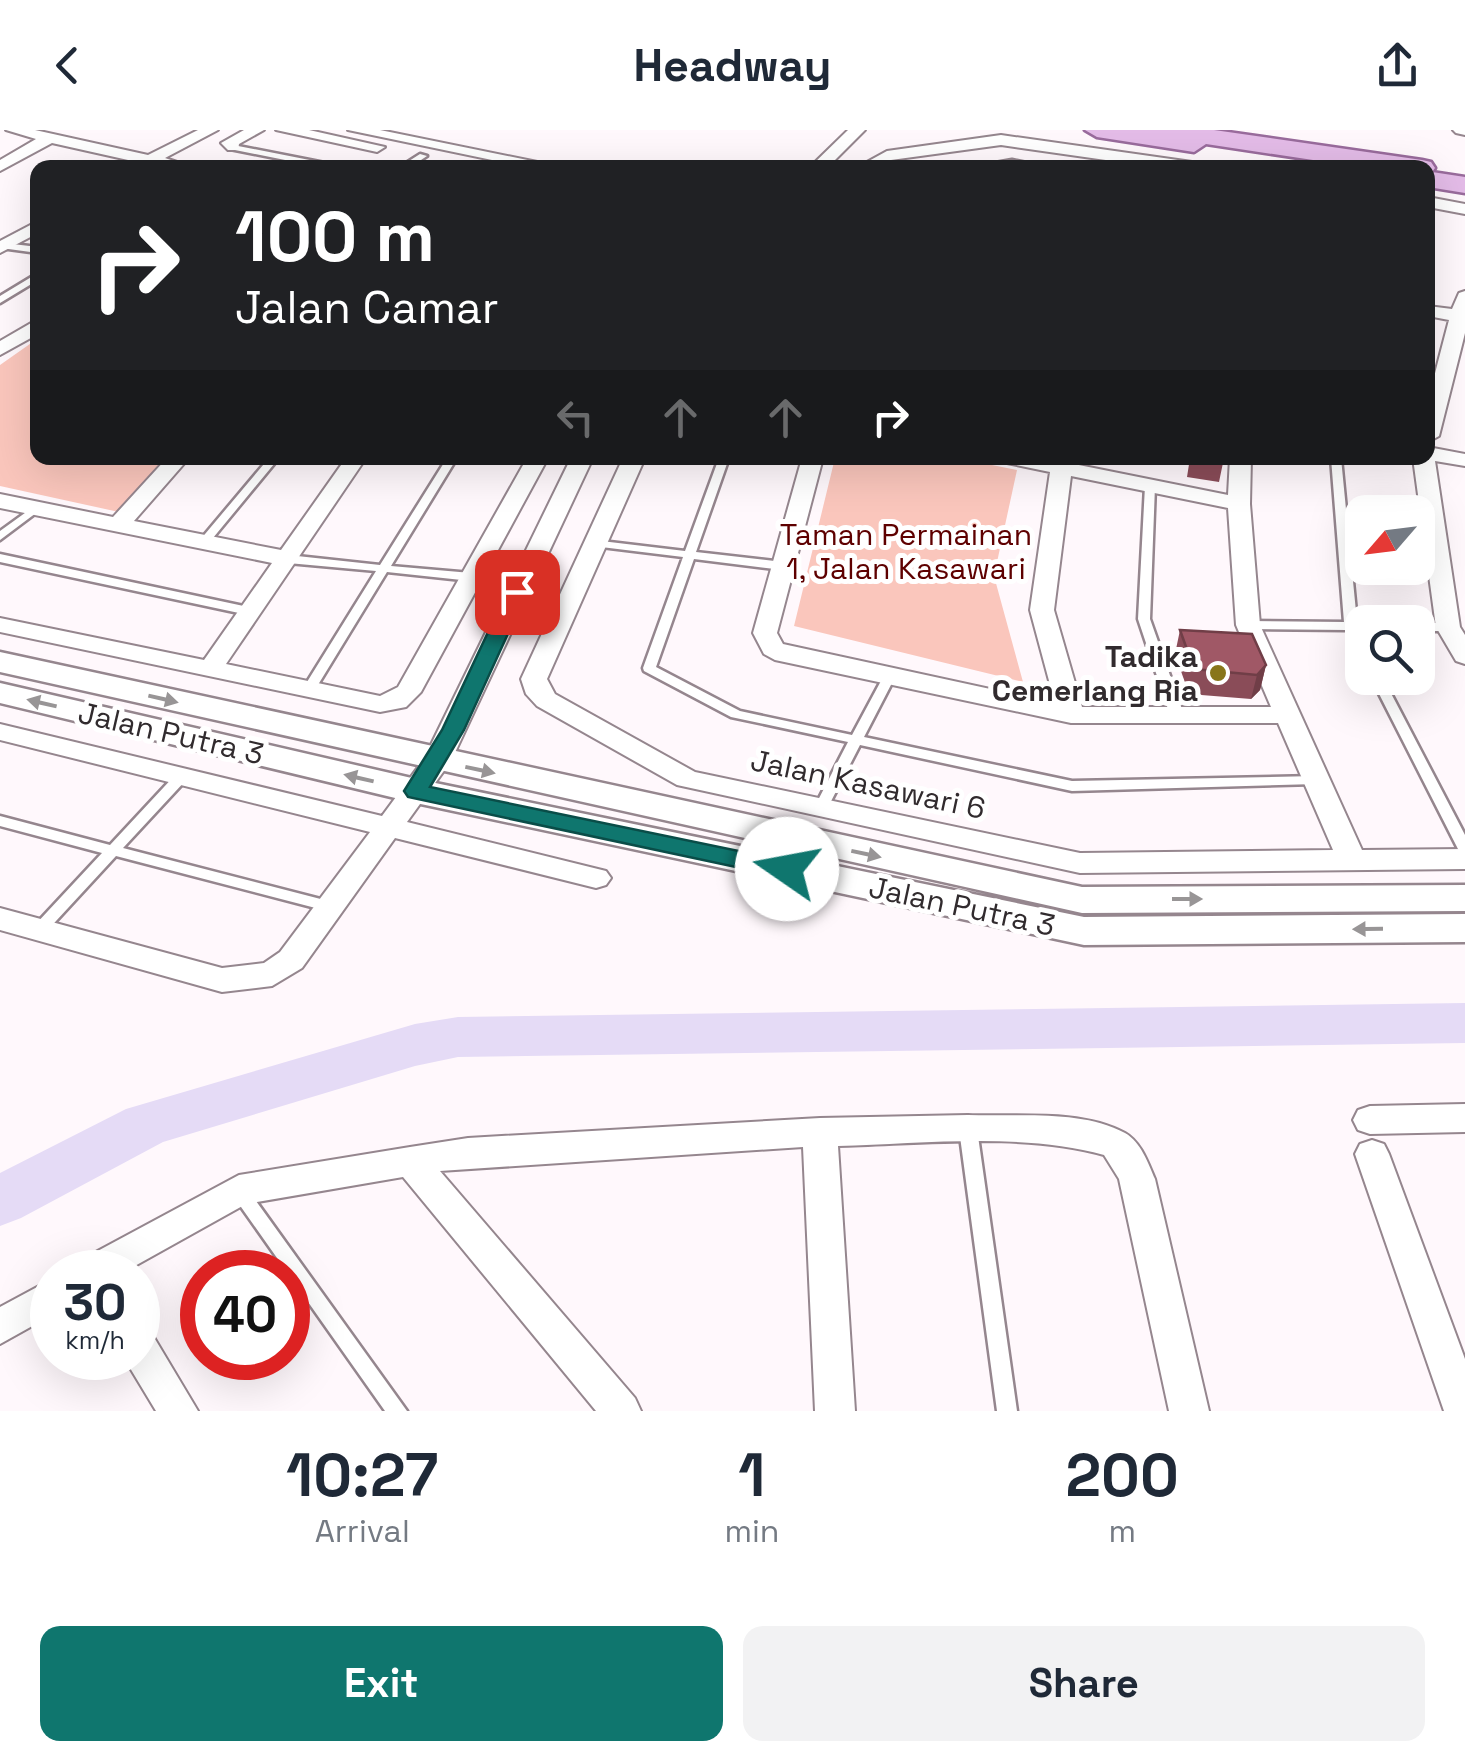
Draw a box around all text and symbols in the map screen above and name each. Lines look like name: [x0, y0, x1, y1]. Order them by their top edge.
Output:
text: Headway: [633, 37, 832, 94]
icon: back: [40, 38, 95, 93]
icon: share: [1370, 38, 1425, 93]
text: 100 m: [235, 192, 435, 281]
icon: right: [70, 200, 200, 330]
text: Jalan Camar: [235, 279, 499, 336]
icon: left: [548, 390, 603, 445]
icon: ahead: [653, 390, 708, 445]
icon: ahead: [758, 390, 813, 445]
icon: right: [863, 390, 918, 445]
north arrow: [1345, 495, 1435, 585]
map controls: [1345, 495, 1435, 695]
park label: Taman Permainan 1, Jalan Kasawari: [780, 515, 1032, 588]
pin: [475, 550, 560, 635]
icon: arrive: [490, 565, 545, 620]
button: search: [1345, 605, 1435, 695]
place label: Tadika Cemerlang Ria: [992, 637, 1198, 710]
marker: Tadika Cemerlang Ria: [1207, 662, 1229, 684]
one-way arrow: [148, 692, 179, 707]
street label: Jalan Putra 3: [74, 693, 268, 773]
one-way arrow: [26, 695, 57, 710]
street label: Jalan Kasawari 6: [747, 740, 989, 828]
one-way arrow: [465, 763, 496, 778]
one-way arrow: [343, 770, 374, 785]
position arrow: [735, 817, 839, 921]
one-way arrow: [851, 846, 882, 862]
street label: Jalan Putra 3: [865, 867, 1059, 945]
one-way arrow: [1171, 891, 1203, 907]
one-way arrow: [1351, 921, 1383, 937]
speed limit sign: 40: [180, 1250, 310, 1380]
text: 30: [64, 1271, 126, 1335]
text: km/h: [65, 1324, 125, 1356]
text: 10:27: [286, 1437, 438, 1514]
text: 1: [738, 1437, 765, 1514]
text: 200: [1065, 1437, 1179, 1514]
text: Arrival: [315, 1511, 410, 1551]
text: min: [724, 1511, 779, 1551]
text: m: [1108, 1511, 1136, 1551]
button: Exit: [40, 1626, 723, 1741]
button: Share: [743, 1626, 1425, 1741]

